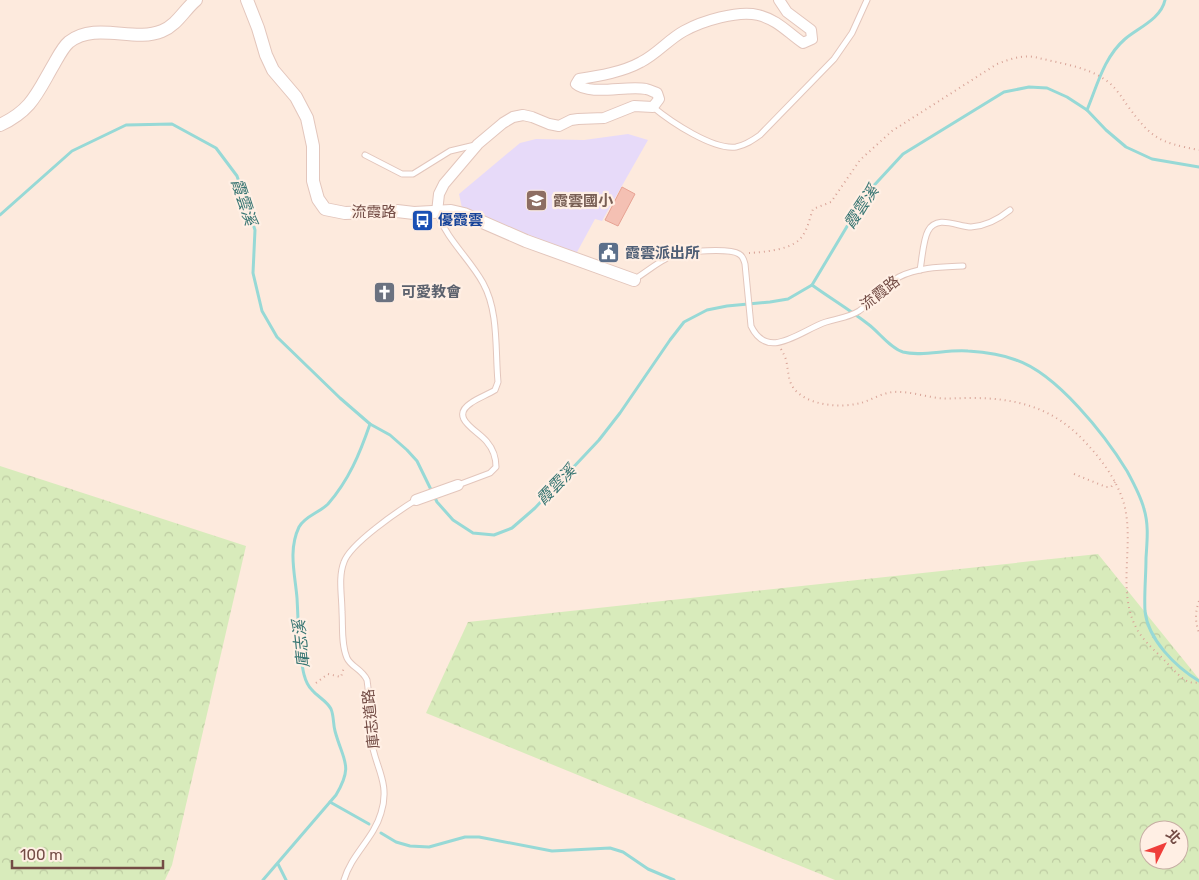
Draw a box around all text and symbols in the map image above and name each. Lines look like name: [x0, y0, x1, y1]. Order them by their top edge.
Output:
water label: 霞雲溪: [228, 176, 261, 230]
water label: 霞雲溪: [840, 180, 883, 232]
school or university icon: 霞雲國小: [525, 189, 549, 213]
place label: 霞雲國小: [553, 192, 614, 210]
street label: 流霞路: [351, 203, 397, 221]
bus stop icon: 優霞雲: [410, 208, 434, 232]
place label: 優霞雲: [438, 211, 483, 229]
public building icon: 霞雲派出所: [597, 241, 621, 265]
place label: 霞雲派出所: [625, 244, 700, 262]
street label: 流霞路: [857, 272, 903, 314]
church icon: 可愛教會: [373, 280, 397, 304]
place label: 可愛教會: [401, 283, 461, 301]
water label: 霞雲溪: [532, 460, 581, 509]
water label: 庫志溪: [289, 617, 313, 669]
street label: 庫志道路: [359, 688, 383, 750]
north arrow: [1139, 820, 1189, 870]
text: 北: [1162, 826, 1184, 848]
scale bar: [12, 838, 164, 870]
text: 100 m: [20, 846, 62, 864]

